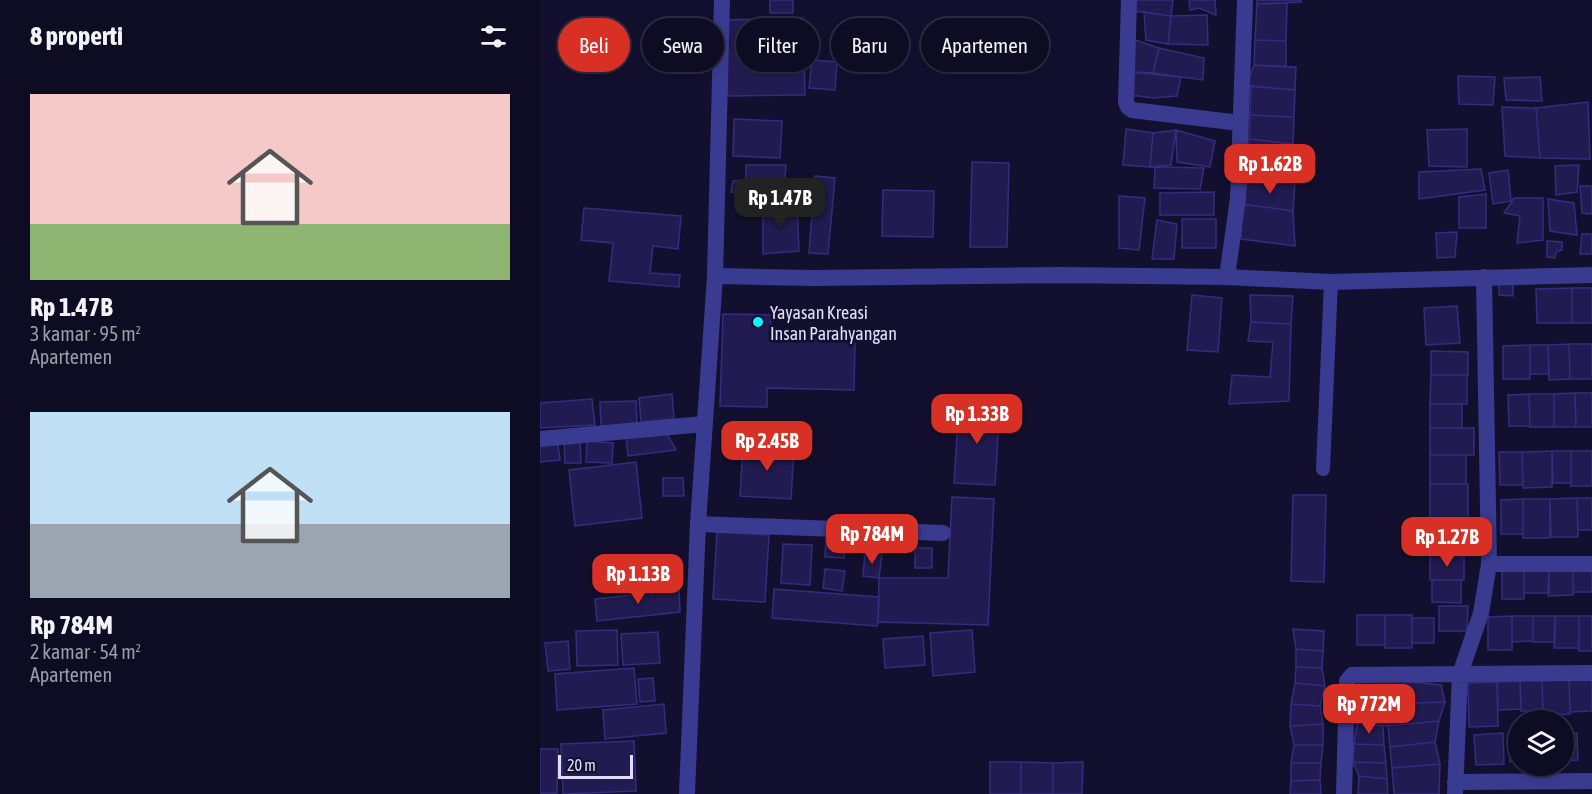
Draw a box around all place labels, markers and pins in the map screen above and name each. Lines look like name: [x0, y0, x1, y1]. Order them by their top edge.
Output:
pin: Rp 1.62B: [1208, 144, 1332, 195]
pin: Rp 1.47B: [718, 178, 842, 229]
place label: Yayasan Kreasi Insan Parahyangan: [770, 302, 897, 344]
marker: Yayasan Kreasi Insan Parahyangan: [751, 315, 765, 329]
pin: Rp 1.33B: [915, 394, 1039, 445]
pin: Rp 2.45B: [705, 421, 829, 472]
pin: Rp 784M: [817, 514, 927, 565]
pin: Rp 1.27B: [1385, 517, 1509, 568]
pin: Rp 1.13B: [576, 554, 700, 605]
pin: Rp 772M: [1314, 684, 1424, 735]

